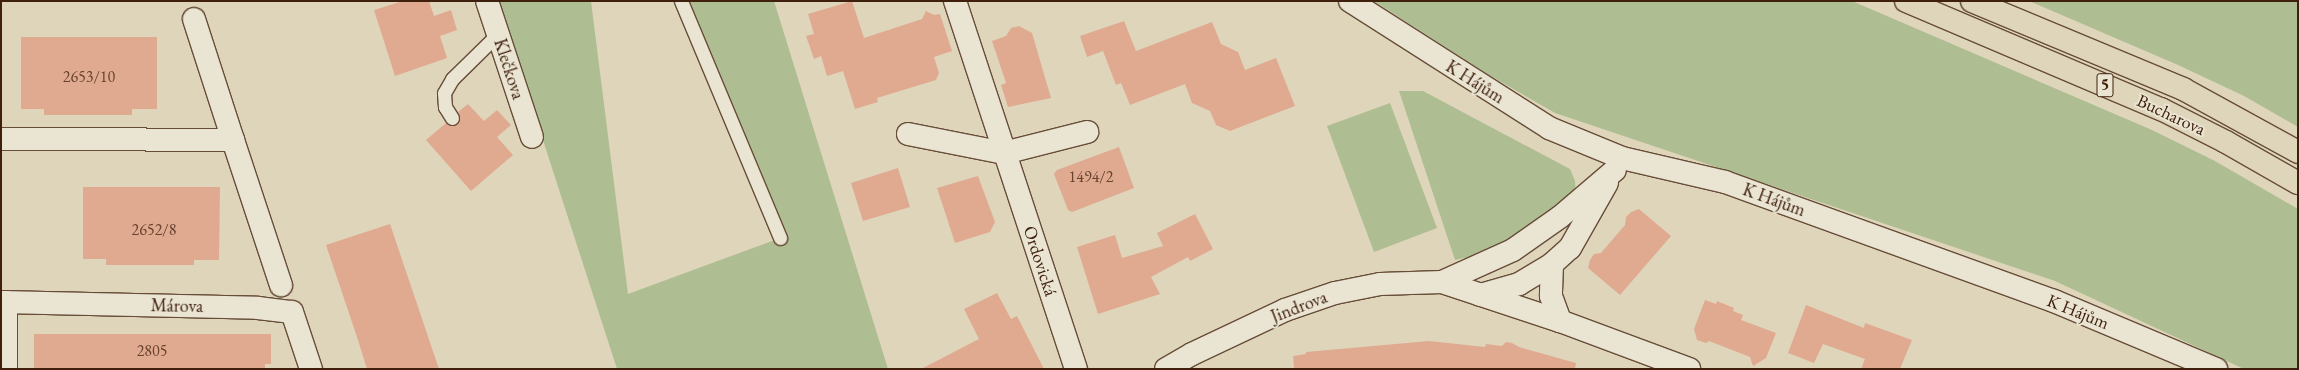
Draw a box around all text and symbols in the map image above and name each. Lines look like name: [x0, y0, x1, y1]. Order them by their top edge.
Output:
street label: Klečkova: [489, 36, 529, 102]
street label: K Hájům: [1442, 56, 1508, 108]
house number: 2653/10: [63, 67, 115, 87]
road number: 5: [2096, 70, 2114, 100]
street label: Bucharova: [2133, 90, 2209, 140]
house number: 1494/2: [1069, 167, 1113, 187]
street label: K Hájům: [1740, 179, 1808, 221]
house number: 2652/8: [132, 220, 176, 240]
street label: Ordovická: [1018, 223, 1062, 299]
street label: Jindrova: [1268, 286, 1330, 328]
street label: K Hájům: [2044, 290, 2112, 334]
street label: Márova: [151, 295, 203, 317]
house number: 2805: [137, 341, 167, 361]

